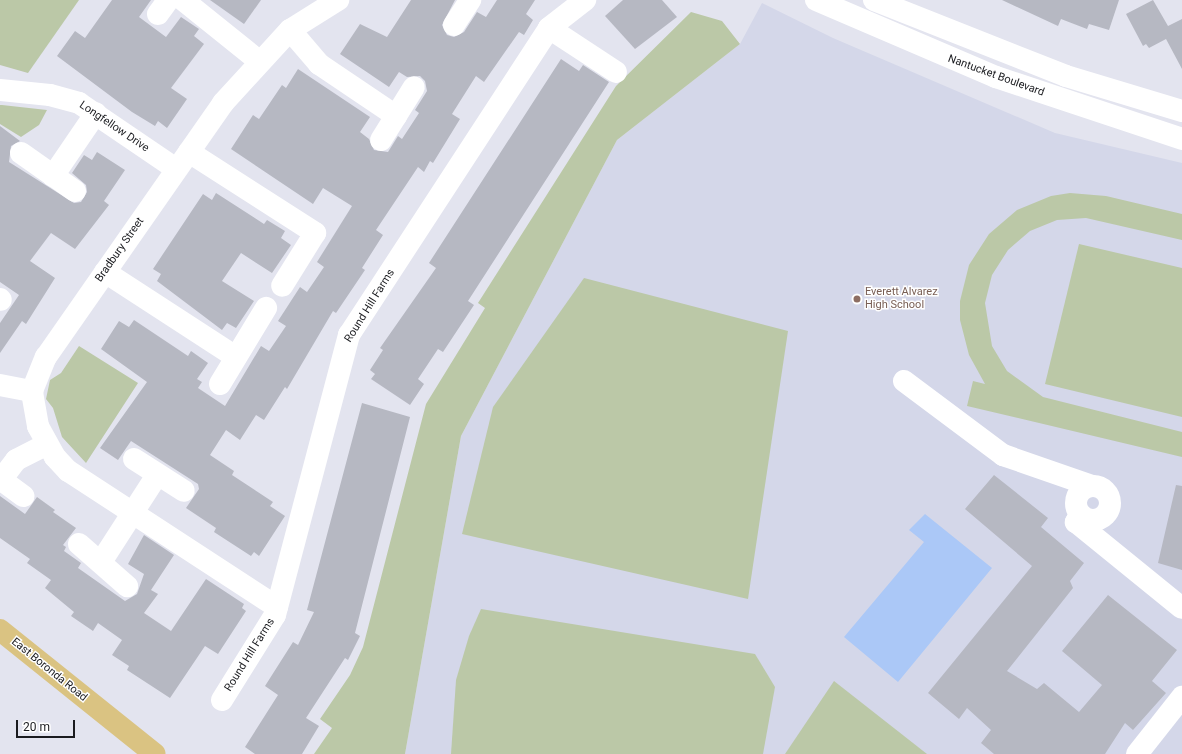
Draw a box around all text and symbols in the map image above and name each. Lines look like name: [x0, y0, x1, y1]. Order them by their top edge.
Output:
street label: Nantucket Boulevard: [946, 52, 1046, 100]
street label: Longfellow Drive: [77, 99, 151, 155]
street label: Bradbury Street: [93, 215, 147, 285]
street label: Round Hill Farms: [342, 267, 398, 345]
place label: Everett Alvarez High School: [865, 286, 938, 312]
marker: Everett Alvarez High School: [852, 294, 862, 304]
street label: Round Hill Farms: [222, 616, 278, 694]
street label: East Boronda Road: [9, 635, 89, 705]
scale bar: [18, 712, 77, 738]
text: 20 m: [23, 720, 50, 734]

